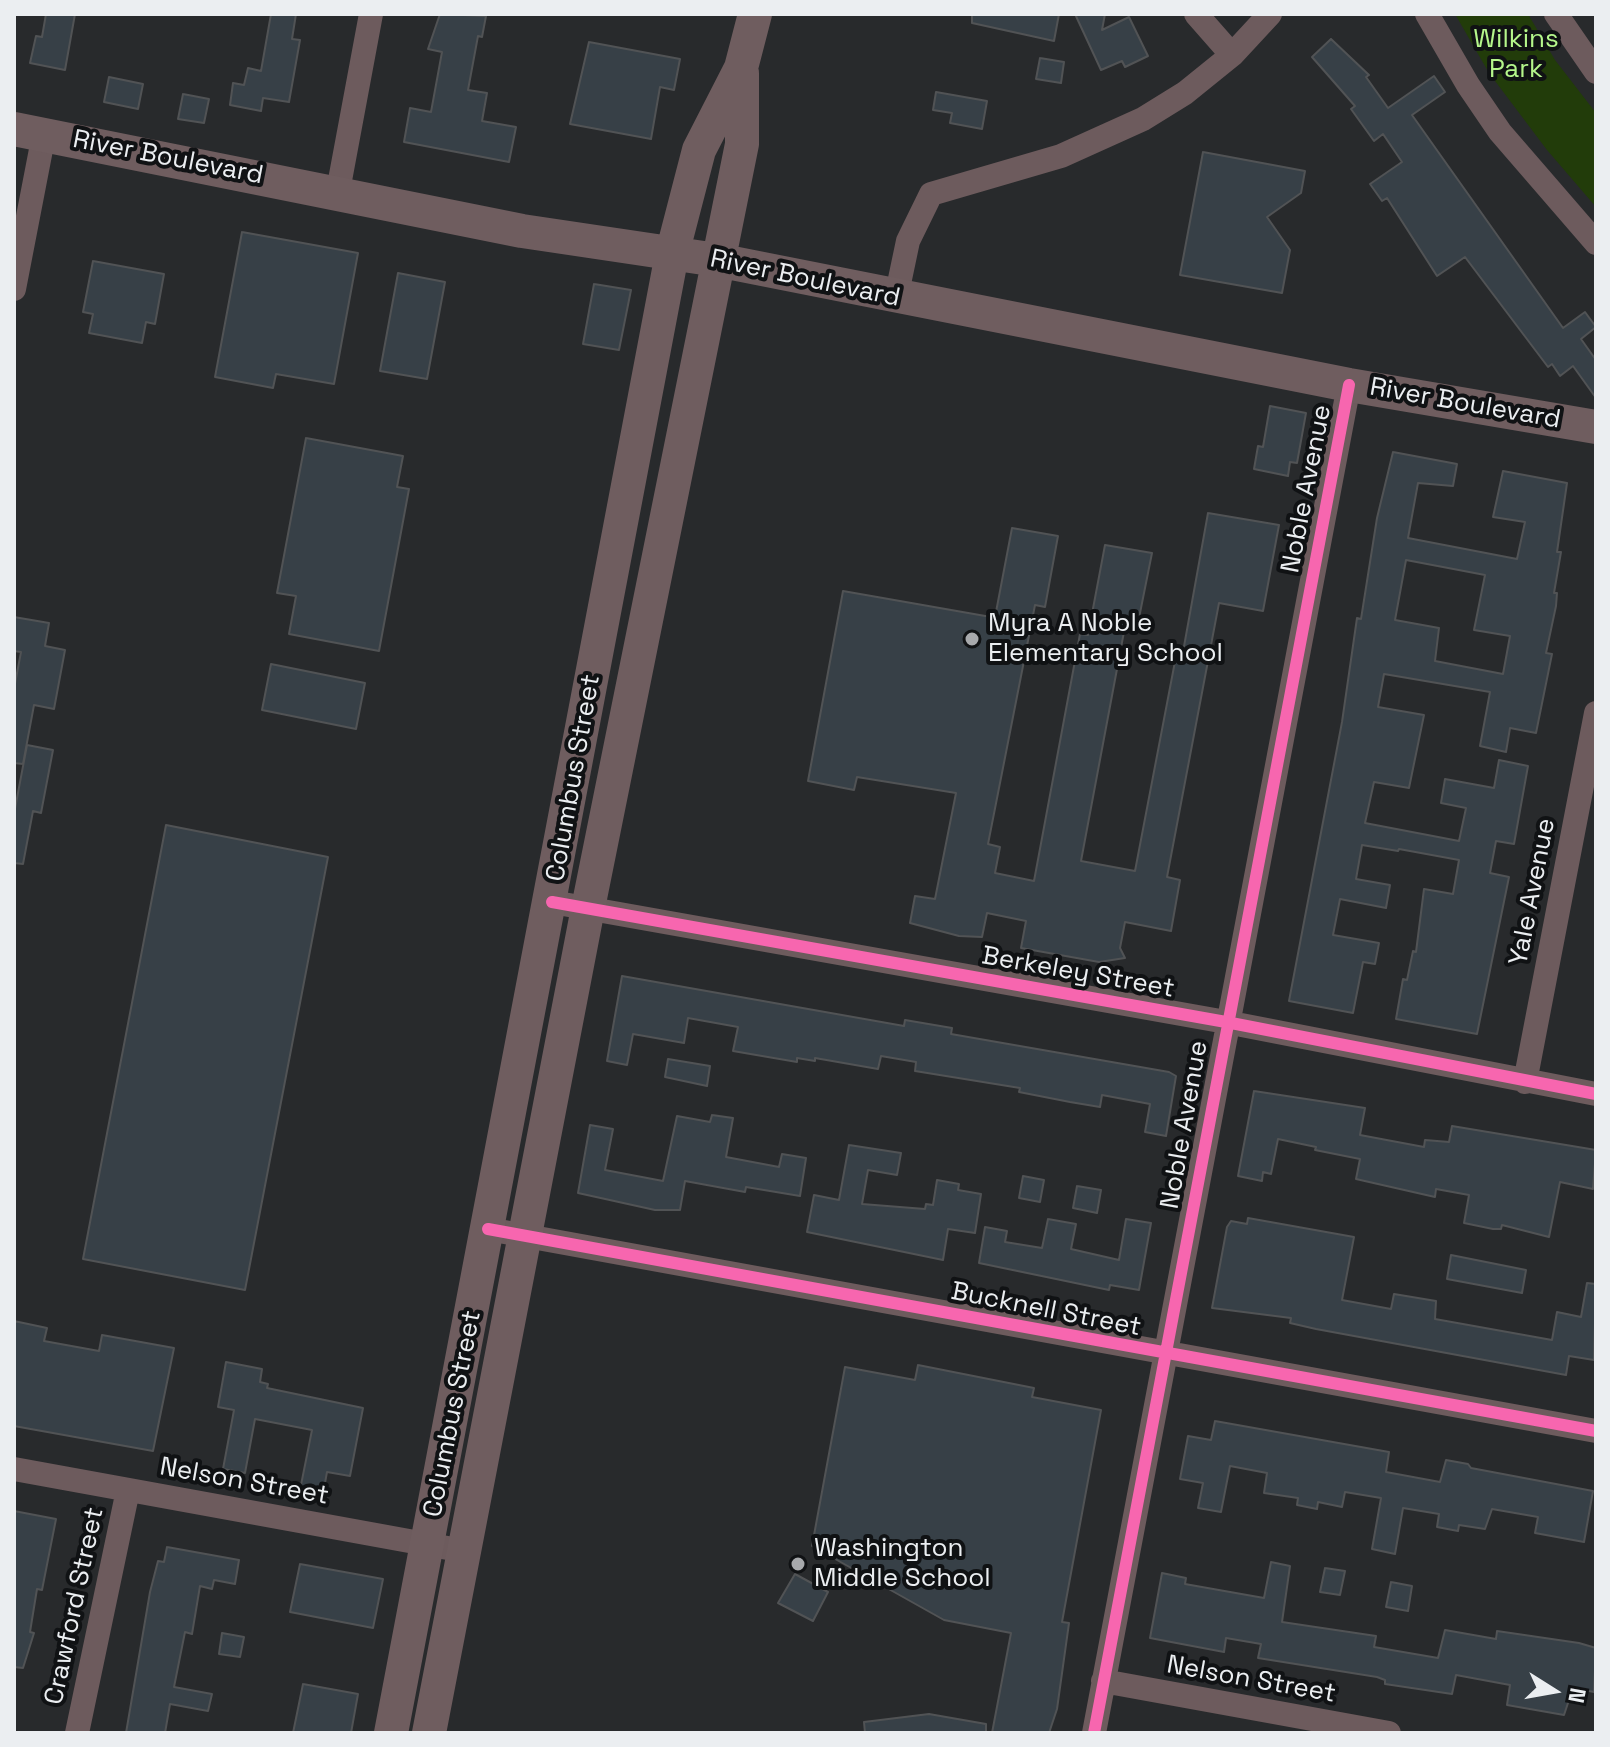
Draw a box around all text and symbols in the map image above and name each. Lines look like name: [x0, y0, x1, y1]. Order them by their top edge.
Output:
park label: Wilkins Park: [1473, 24, 1559, 86]
street label: River Boulevard: [70, 124, 266, 192]
street label: River Boulevard: [707, 244, 903, 314]
street label: River Boulevard: [1367, 372, 1563, 436]
street label: Noble Avenue: [1275, 402, 1339, 576]
place label: Myra A Noble Elementary School: [988, 608, 1223, 670]
marker: Myra A Noble Elementary School: [963, 630, 981, 648]
street label: Columbus Street: [540, 672, 608, 884]
street label: Yale Avenue: [1503, 816, 1563, 968]
street label: Berkeley Street: [979, 941, 1177, 1005]
street label: Noble Avenue: [1155, 1038, 1215, 1212]
street label: Bucknell Street: [948, 1276, 1144, 1344]
street label: Columbus Street: [418, 1308, 488, 1520]
street label: Nelson Street: [157, 1452, 331, 1512]
street label: Crawford Street: [39, 1505, 111, 1707]
place label: Washington Middle School: [814, 1533, 991, 1594]
marker: Washington Middle School: [789, 1555, 807, 1573]
street label: Nelson Street: [1164, 1650, 1338, 1710]
north arrow: [1514, 1651, 1594, 1731]
text: N: [1562, 1686, 1593, 1705]

